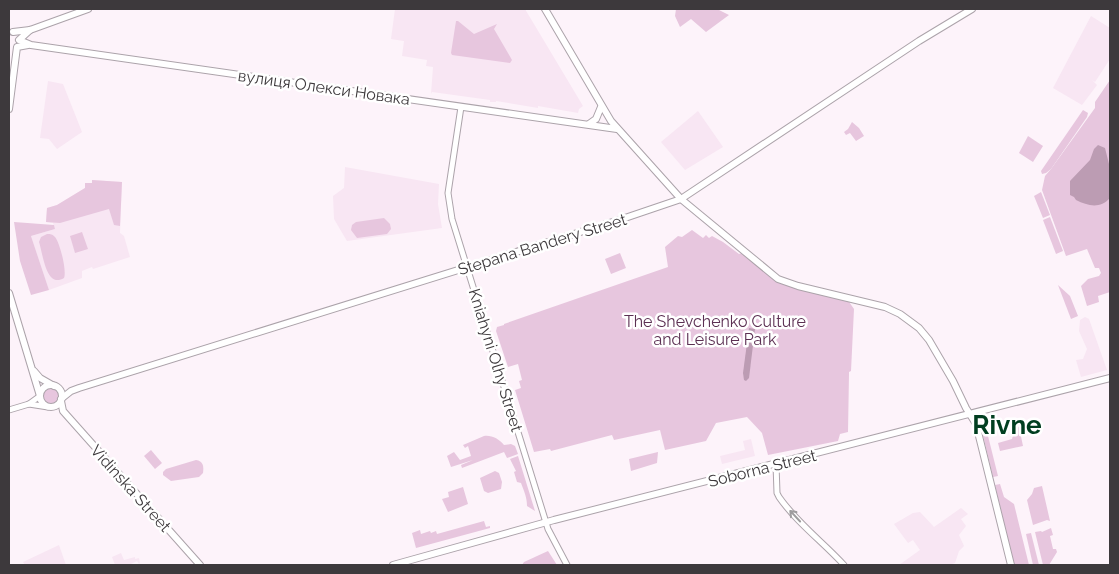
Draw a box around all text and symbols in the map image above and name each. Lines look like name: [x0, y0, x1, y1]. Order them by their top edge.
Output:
street label: вулиця Олекси Новака: [237, 66, 411, 109]
street label: Stepana Bandery Street: [456, 210, 629, 279]
street label: Kniahyni Olhy Street: [465, 286, 527, 435]
park label: The Shevchenko Culture and Leisure Park: [624, 312, 806, 349]
district label: Rivne: [972, 410, 1042, 440]
street label: Vidinska Street: [87, 441, 175, 536]
street label: Soborna Street: [706, 446, 819, 491]
one-way arrow: [789, 510, 801, 522]

